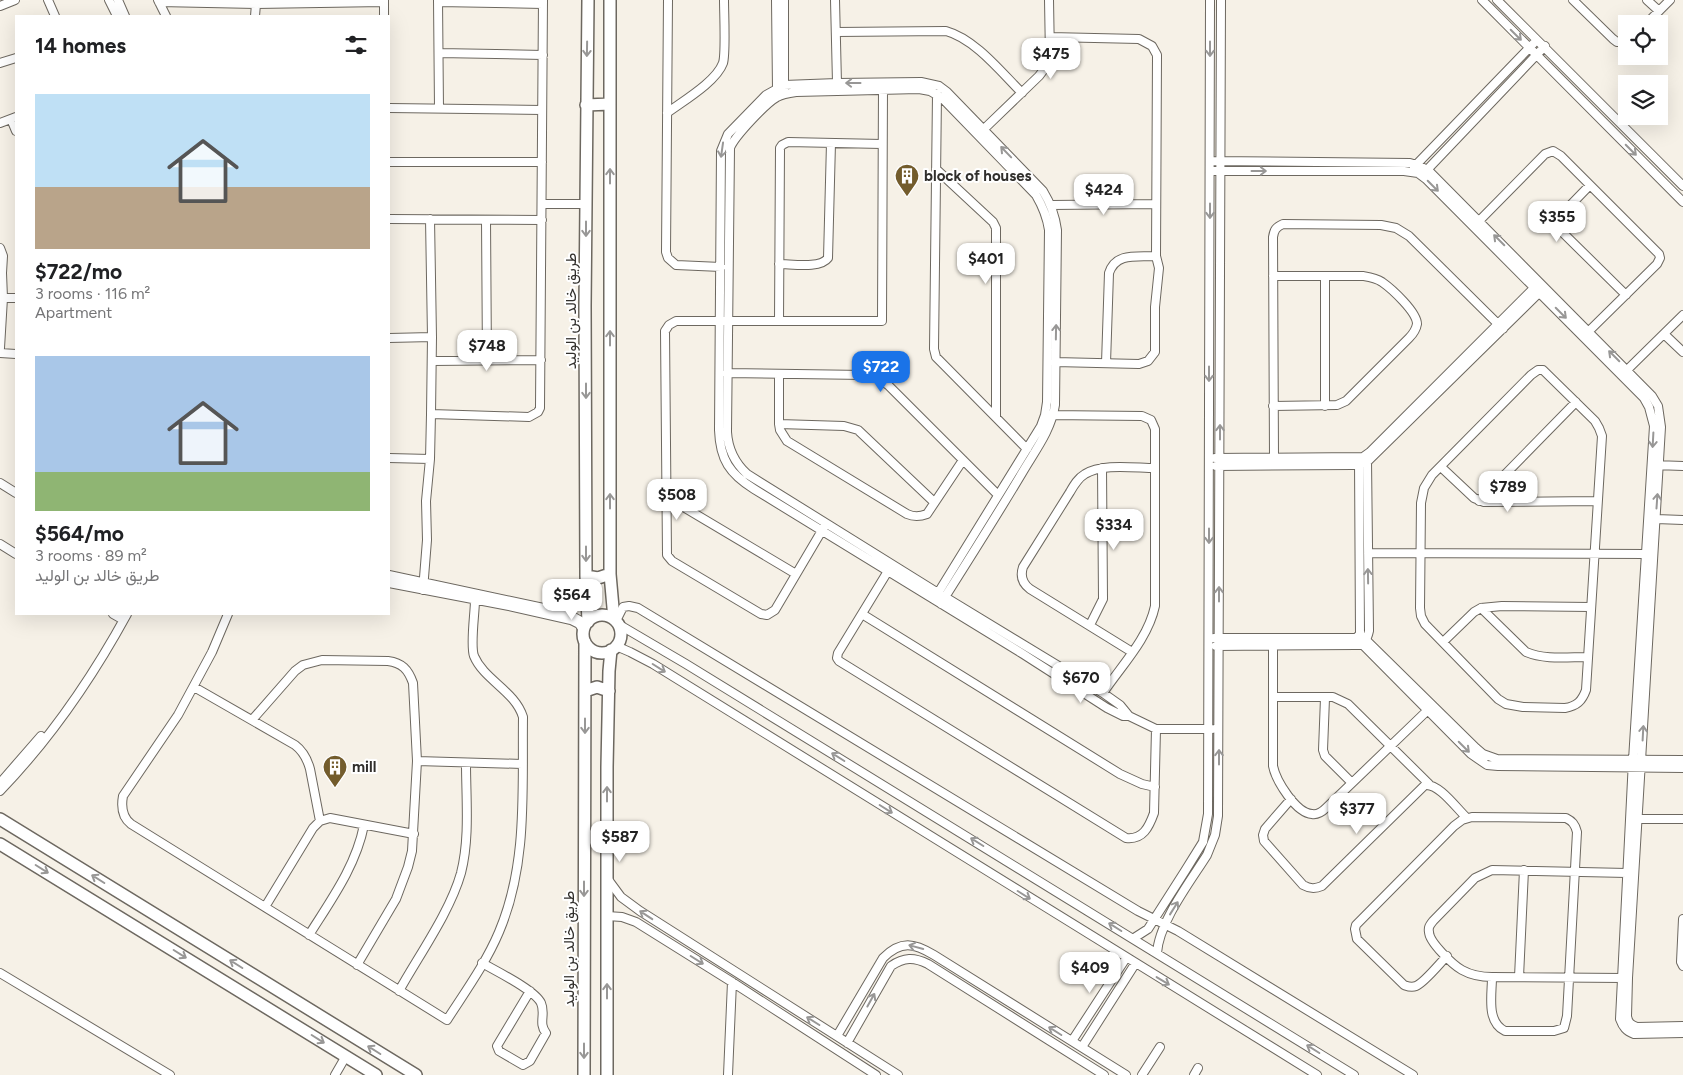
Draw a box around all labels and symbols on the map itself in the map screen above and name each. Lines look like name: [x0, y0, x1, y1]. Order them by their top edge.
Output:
one-way arrow: [1510, 28, 1522, 41]
pin: $475: [1021, 38, 1081, 80]
one-way arrow: [582, 40, 592, 56]
one-way arrow: [1205, 40, 1215, 56]
one-way arrow: [846, 78, 862, 88]
one-way arrow: [717, 142, 727, 158]
one-way arrow: [1625, 143, 1637, 156]
one-way arrow: [1000, 146, 1012, 158]
building icon: block of houses: [894, 163, 920, 197]
one-way arrow: [1250, 166, 1266, 176]
place label: block of houses: [924, 167, 1031, 185]
one-way arrow: [605, 168, 615, 184]
pin: $424: [1074, 174, 1134, 216]
one-way arrow: [1427, 180, 1439, 192]
pin: $355: [1527, 200, 1587, 243]
one-way arrow: [1205, 202, 1215, 219]
one-way arrow: [581, 220, 591, 236]
one-way arrow: [1493, 234, 1505, 247]
pin: $401: [956, 242, 1016, 285]
street label: طريق خالد بن الوليد: [562, 252, 581, 369]
one-way arrow: [1555, 307, 1567, 319]
one-way arrow: [1051, 324, 1061, 340]
pin: $748: [457, 330, 517, 372]
one-way arrow: [605, 330, 615, 346]
one-way arrow: [1608, 349, 1620, 362]
pin: $722: [851, 350, 911, 393]
one-way arrow: [1204, 365, 1214, 381]
one-way arrow: [581, 382, 591, 399]
one-way arrow: [1215, 424, 1225, 440]
one-way arrow: [1648, 432, 1657, 448]
pin: $789: [1478, 470, 1538, 513]
pin: $508: [647, 478, 707, 521]
one-way arrow: [605, 493, 615, 509]
one-way arrow: [1652, 493, 1661, 509]
pin: $334: [1084, 508, 1144, 551]
one-way arrow: [1204, 528, 1214, 544]
one-way arrow: [581, 545, 591, 561]
one-way arrow: [1364, 569, 1373, 585]
pin: $564: [542, 578, 602, 621]
one-way arrow: [1214, 586, 1224, 602]
pin: $670: [1051, 662, 1111, 704]
one-way arrow: [652, 663, 666, 673]
one-way arrow: [580, 718, 590, 734]
one-way arrow: [1638, 725, 1647, 741]
one-way arrow: [1458, 741, 1470, 753]
one-way arrow: [1214, 749, 1224, 765]
one-way arrow: [832, 751, 846, 761]
building icon: mill: [322, 754, 348, 788]
place label: mill: [352, 758, 376, 776]
one-way arrow: [602, 786, 612, 802]
pin: $377: [1327, 792, 1387, 835]
one-way arrow: [879, 805, 893, 815]
pin: $587: [590, 820, 650, 863]
one-way arrow: [970, 836, 984, 846]
one-way arrow: [34, 865, 48, 875]
one-way arrow: [91, 874, 105, 884]
one-way arrow: [579, 880, 589, 896]
street label: طريق خالد بن الوليد: [560, 890, 579, 1007]
one-way arrow: [1017, 890, 1031, 900]
one-way arrow: [1169, 901, 1180, 915]
one-way arrow: [639, 910, 653, 920]
one-way arrow: [1109, 921, 1123, 931]
one-way arrow: [909, 942, 925, 951]
one-way arrow: [173, 949, 187, 960]
pin: $409: [1060, 952, 1120, 994]
one-way arrow: [689, 955, 703, 965]
one-way arrow: [230, 959, 244, 969]
one-way arrow: [1155, 976, 1169, 986]
one-way arrow: [602, 984, 612, 1000]
one-way arrow: [867, 993, 876, 1008]
one-way arrow: [806, 1015, 820, 1025]
one-way arrow: [1049, 1025, 1063, 1035]
one-way arrow: [311, 1035, 325, 1045]
one-way arrow: [579, 1042, 589, 1059]
one-way arrow: [368, 1044, 382, 1054]
one-way arrow: [1306, 1044, 1320, 1054]

